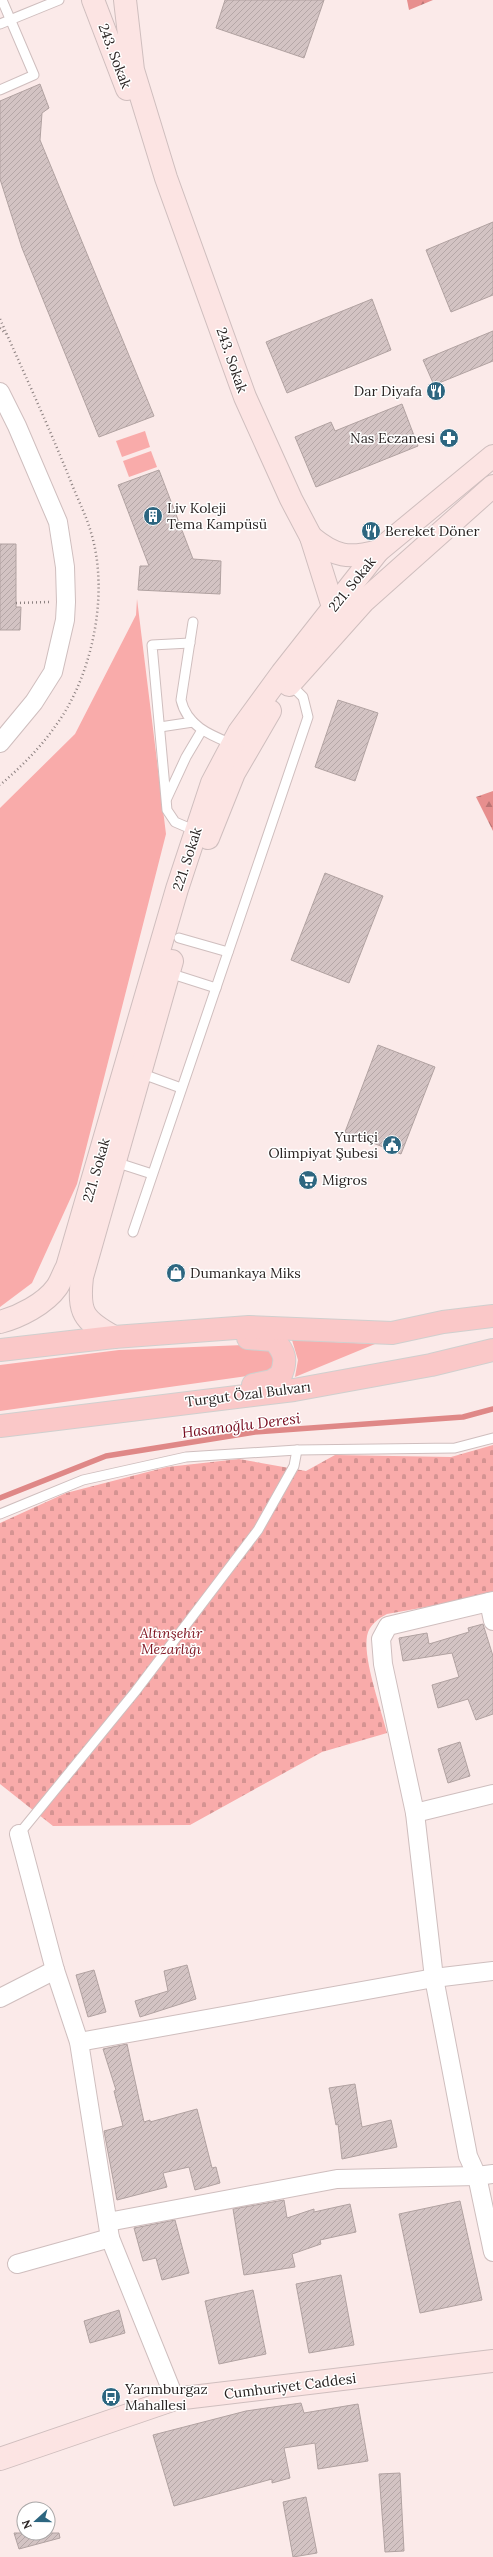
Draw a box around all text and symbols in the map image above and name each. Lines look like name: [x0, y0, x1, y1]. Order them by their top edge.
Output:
street label: 243. Sokak: [94, 21, 136, 91]
street label: 243. Sokak: [212, 325, 252, 396]
restaurant icon: Dar Diyafa: [425, 380, 447, 402]
place label: Dar Diyafa: [354, 382, 422, 400]
pharmacy icon: Nas Eczanesi: [438, 427, 460, 449]
place label: Nas Eczanesi: [350, 429, 435, 447]
place label: Liv Koleji Tema Kampüsü: [167, 499, 267, 533]
building icon: Liv Koleji Tema Kampüsü: [142, 505, 164, 527]
restaurant icon: Bereket Döner: [360, 520, 382, 542]
place label: Bereket Döner: [385, 522, 480, 540]
street label: 221. Sokak: [324, 552, 380, 615]
street label: 221. Sokak: [168, 825, 206, 893]
place label: Yurtiçi Olimpiyat Şubesi: [268, 1128, 378, 1162]
public building icon: Yurtiçi Olimpiyat Şubesi: [381, 1134, 403, 1156]
street label: 221. Sokak: [78, 1136, 114, 1204]
supermarket icon: Migros: [297, 1169, 319, 1191]
place label: Migros: [322, 1171, 367, 1189]
shop icon: Dumankaya Miks: [165, 1262, 187, 1284]
place label: Dumankaya Miks: [190, 1264, 301, 1282]
street label: Turgut Özal Bulvarı: [184, 1377, 312, 1411]
water label: Hasanoğlu Deresi: [181, 1408, 302, 1442]
park label: Altınşehir Mezarlığı: [139, 1624, 203, 1658]
street label: Cumhuriyet Caddesi: [223, 2369, 357, 2403]
place label: Yarımburgaz Mahallesi: [124, 2380, 208, 2414]
bus stop icon: Yarımburgaz Mahallesi: [100, 2386, 122, 2408]
north arrow: [16, 2501, 56, 2541]
text: N: [18, 2518, 35, 2531]

